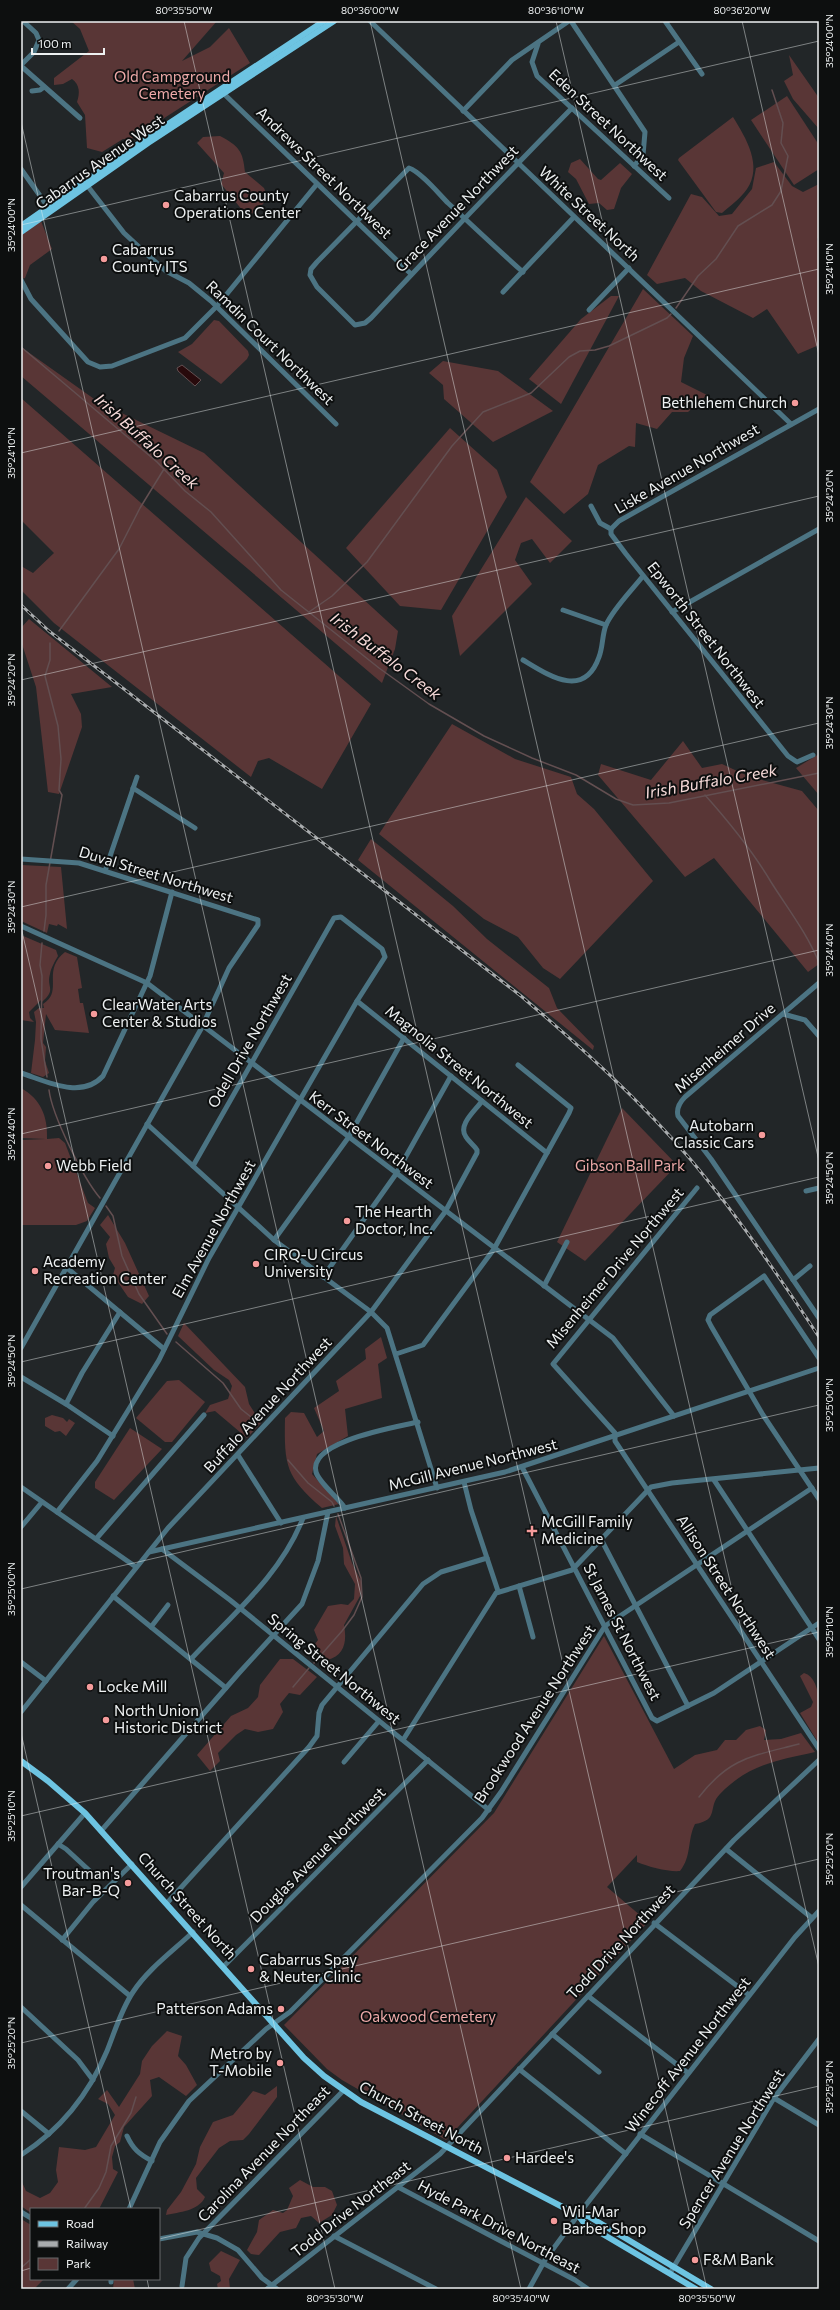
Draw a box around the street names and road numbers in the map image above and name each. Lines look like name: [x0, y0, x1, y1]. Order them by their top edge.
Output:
street label: Eden Street Northwest: [546, 65, 672, 184]
street label: Andrews Street Northwest: [253, 103, 396, 242]
street label: Cabarrus Avenue West: [32, 110, 167, 212]
street label: Grace Avenue Northwest: [391, 141, 522, 275]
street label: White Street North: [536, 162, 644, 264]
street label: Ramdin Court Northwest: [203, 276, 338, 408]
street label: Liske Avenue Northwest: [611, 419, 762, 517]
street label: Epworth Street Northwest: [644, 558, 769, 711]
street label: Duval Street Northwest: [77, 842, 236, 906]
street label: Odell Drive Northwest: [203, 970, 295, 1111]
street label: Misenheimer Drive: [670, 998, 779, 1096]
street label: Magnolia Street Northwest: [382, 1001, 537, 1131]
street label: Kerr Street Northwest: [306, 1087, 437, 1192]
street label: Elm Avenue Northwest: [168, 1156, 259, 1301]
street label: Misenheimer Drive Northwest: [542, 1183, 687, 1351]
street label: Buffalo Avenue Northwest: [200, 1333, 335, 1476]
street label: McGill Avenue Northwest: [386, 1434, 559, 1494]
street label: Allison Street Northwest: [674, 1511, 780, 1662]
street label: St James St Northwest: [580, 1560, 665, 1703]
street label: Spring Street Northwest: [265, 1609, 405, 1727]
street label: Brookwood Avenue Northwest: [470, 1621, 599, 1806]
street label: Douglas Avenue Northwest: [246, 1783, 389, 1926]
street label: Church Street North: [135, 1848, 241, 1963]
street label: Todd Drive Northwest: [562, 1880, 678, 2002]
street label: Winecoff Avenue Northwest: [621, 1973, 754, 2136]
street label: Spencer Avenue Northwest: [675, 2065, 788, 2232]
street label: Church Street North: [356, 2077, 487, 2157]
street label: Carolina Avenue Northeast: [193, 2081, 333, 2225]
street label: Todd Drive Northeast: [287, 2156, 414, 2260]
street label: Hyde Park Drive Northeast: [415, 2176, 584, 2277]

